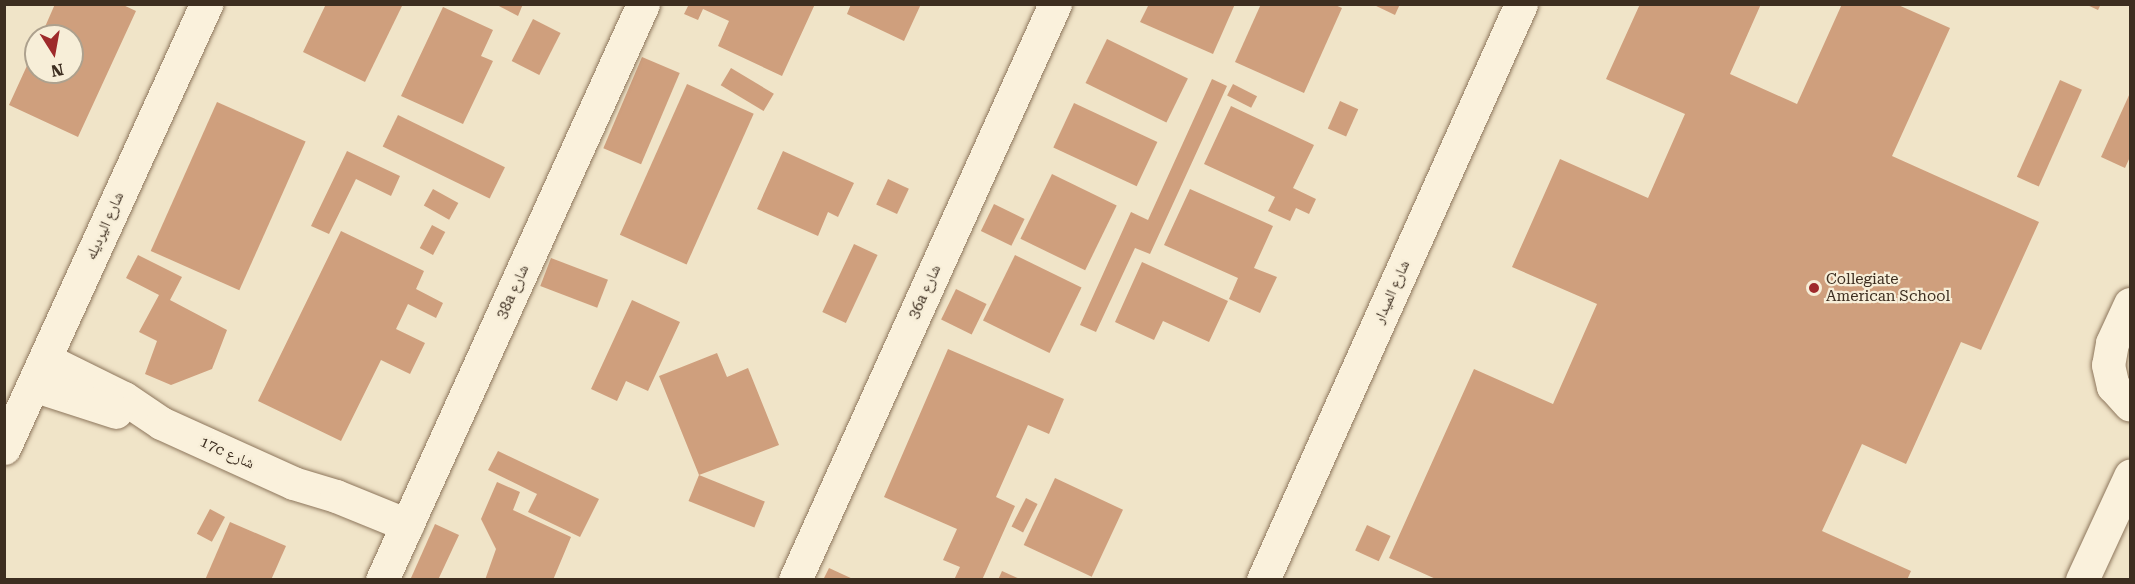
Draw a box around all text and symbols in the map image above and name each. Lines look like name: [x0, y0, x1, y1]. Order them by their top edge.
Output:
north arrow: [24, 24, 84, 84]
text: N: [49, 60, 65, 81]
street label: شارع اليرديله: [82, 189, 128, 263]
street label: شارع الميدار: [1370, 258, 1414, 326]
street label: 38a شارع: [493, 262, 533, 322]
street label: 36a شارع: [905, 262, 945, 322]
place label: Collegiate American School: [1826, 270, 1950, 305]
marker: Collegiate American School: [1807, 281, 1821, 295]
street label: 17c شارع: [197, 433, 257, 473]

